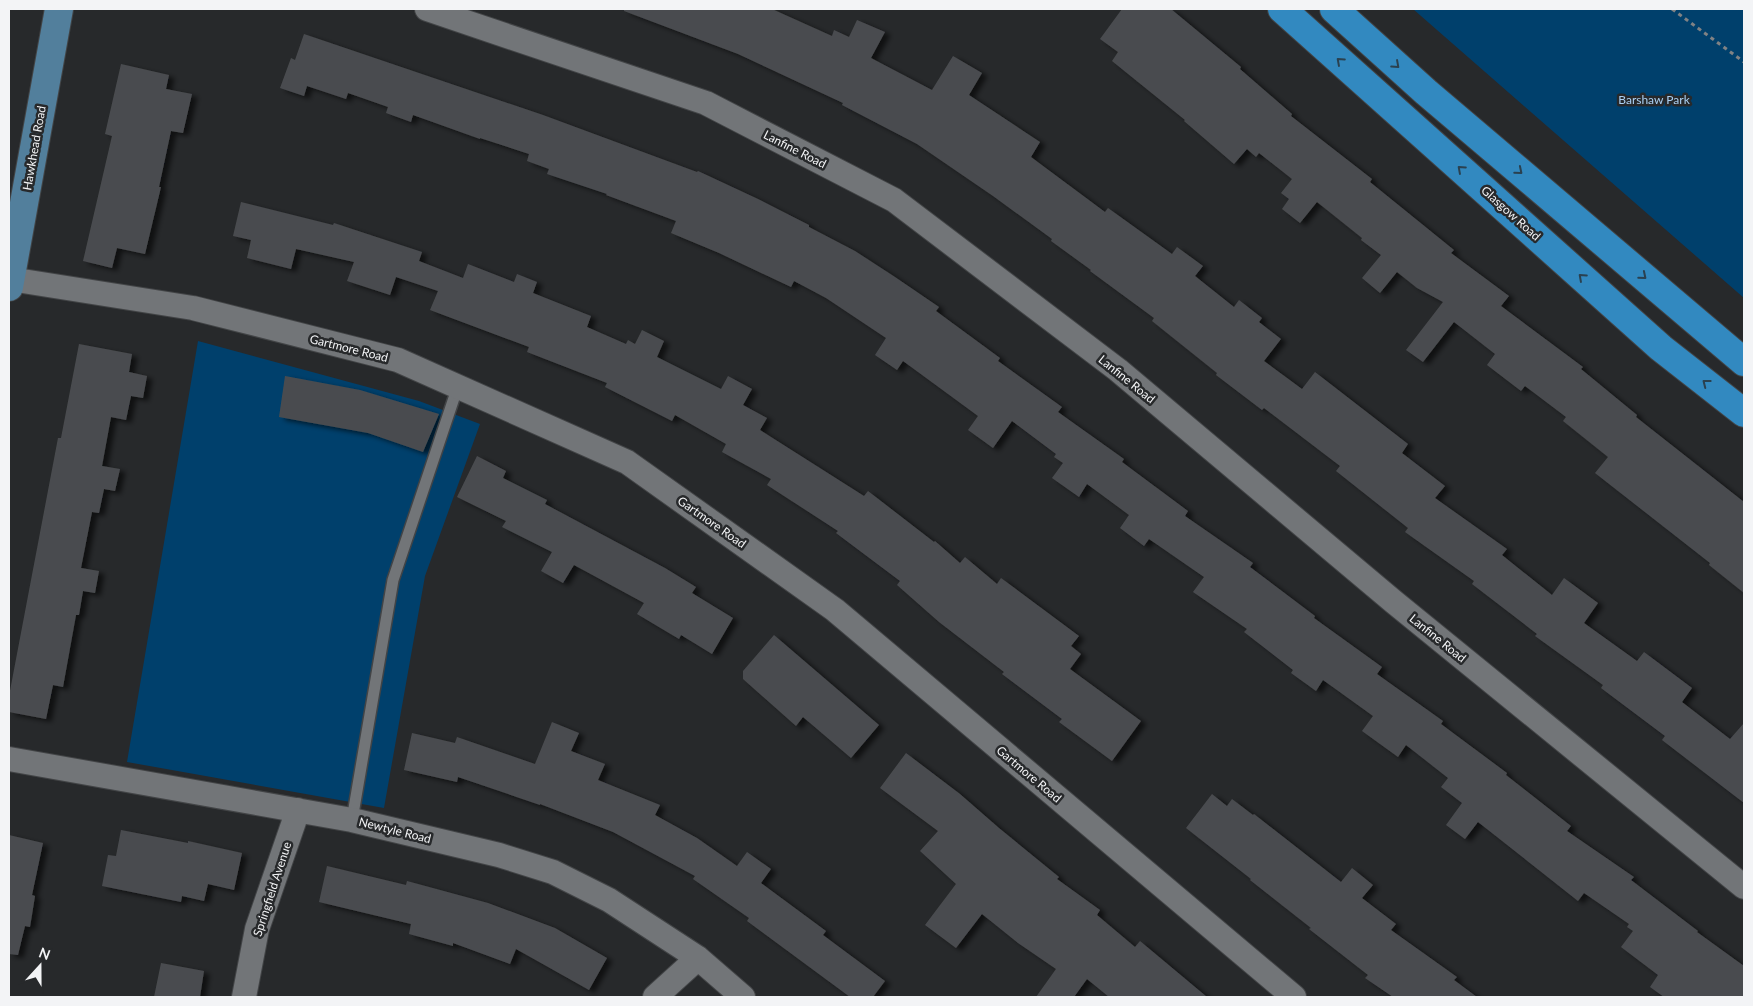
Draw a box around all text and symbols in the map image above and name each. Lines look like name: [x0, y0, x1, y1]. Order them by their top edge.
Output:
one-way arrow: [1337, 58, 1346, 67]
one-way arrow: [1391, 59, 1400, 68]
park label: Barshaw Park: [1618, 92, 1691, 107]
street label: Hawkhead Road: [19, 104, 49, 192]
street label: Lanfine Road: [761, 127, 829, 171]
one-way arrow: [1514, 165, 1523, 174]
one-way arrow: [1458, 166, 1467, 175]
street label: Glasgow Road: [1478, 183, 1544, 243]
one-way arrow: [1638, 271, 1647, 280]
one-way arrow: [1579, 274, 1588, 283]
street label: Gartmore Road: [308, 331, 390, 365]
street label: Lanfine Road: [1096, 352, 1158, 406]
one-way arrow: [1703, 380, 1712, 388]
street label: Gartmore Road: [675, 493, 749, 551]
street label: Lanfine Road: [1407, 611, 1469, 665]
street label: Gartmore Road: [993, 742, 1065, 806]
street label: Newtyle Road: [357, 814, 433, 846]
street label: Springfield Avenue: [250, 840, 294, 938]
north arrow: [15, 941, 65, 991]
text: N: [37, 944, 53, 963]

